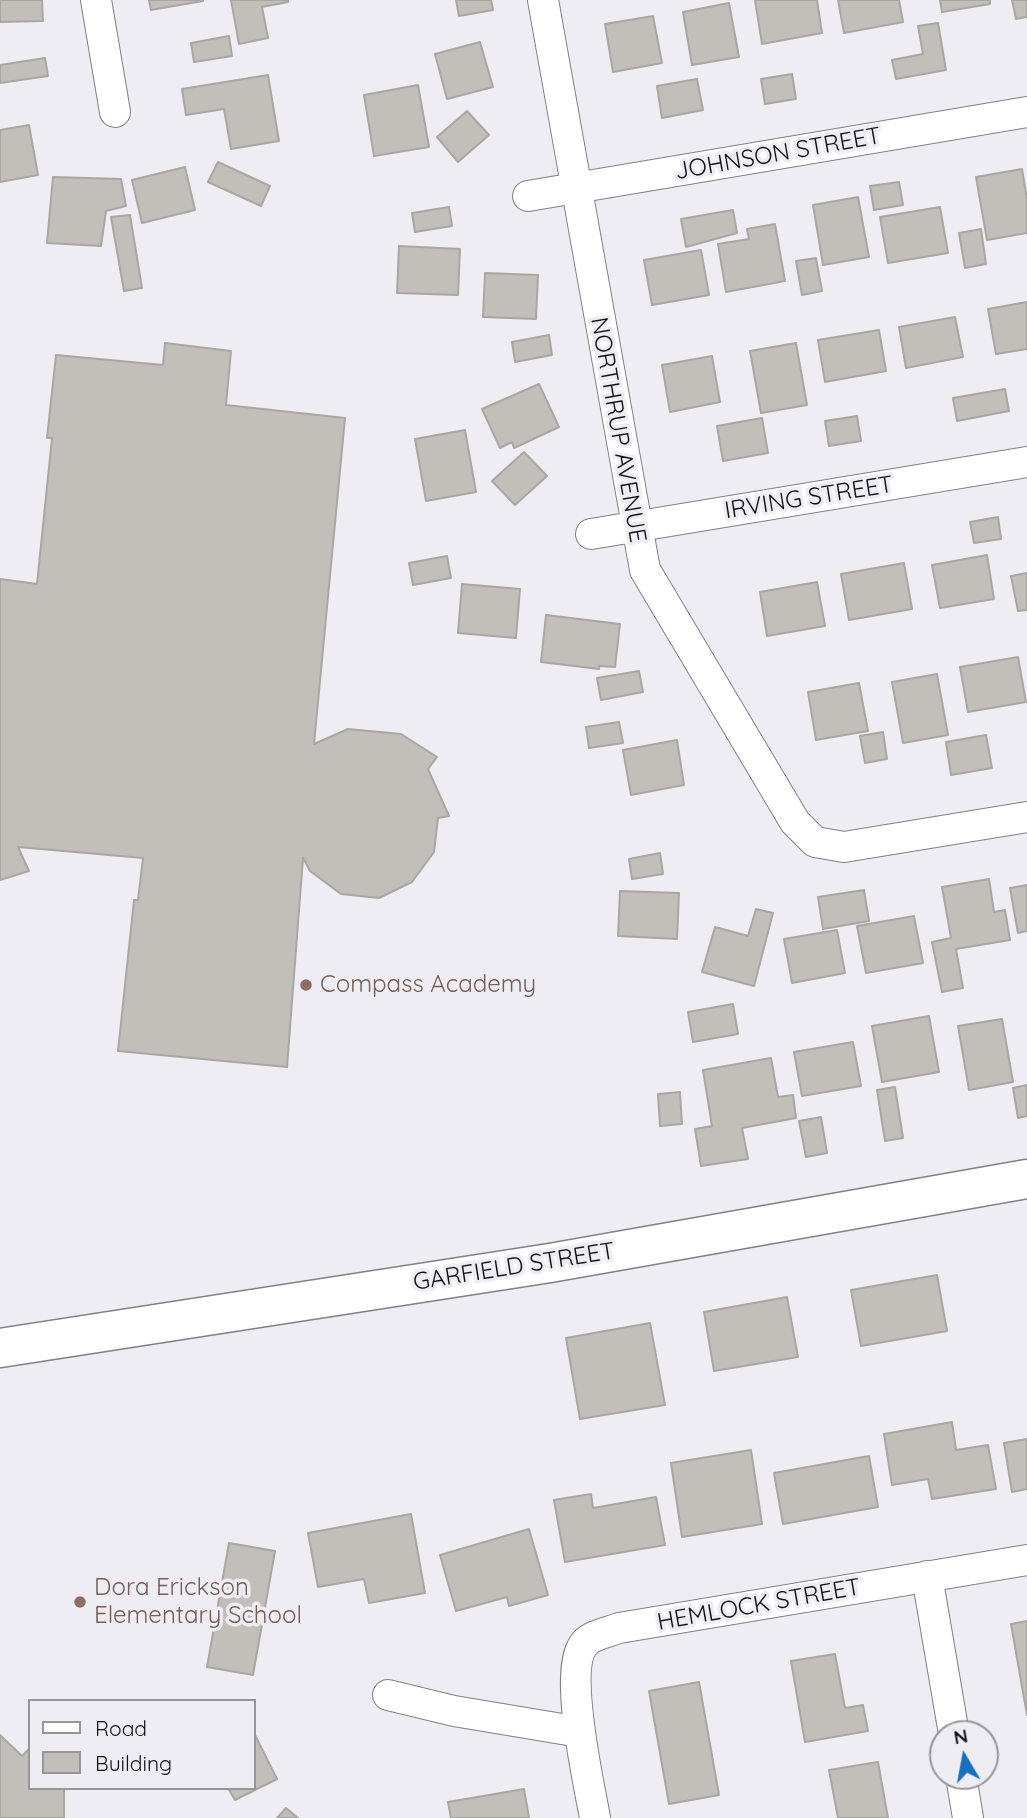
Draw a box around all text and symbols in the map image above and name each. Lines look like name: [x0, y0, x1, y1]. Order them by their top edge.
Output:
street label: JOHNSON STREET: [673, 122, 883, 186]
street label: NORTHRUP AVENUE: [584, 315, 652, 545]
street label: IRVING STREET: [723, 470, 895, 526]
place label: Compass Academy: [320, 971, 536, 999]
marker: Compass Academy: [298, 977, 314, 993]
street label: GARFIELD STREET: [411, 1237, 617, 1297]
street label: HEMLOCK STREET: [655, 1573, 863, 1637]
place label: Dora Erickson Elementary School: [94, 1574, 302, 1630]
marker: Dora Erickson Elementary School: [72, 1594, 88, 1610]
legend: [28, 1699, 256, 1790]
text: Road: [95, 1715, 147, 1741]
north arrow: [929, 1720, 999, 1790]
text: N: [952, 1723, 970, 1749]
text: Building: [95, 1750, 172, 1776]

